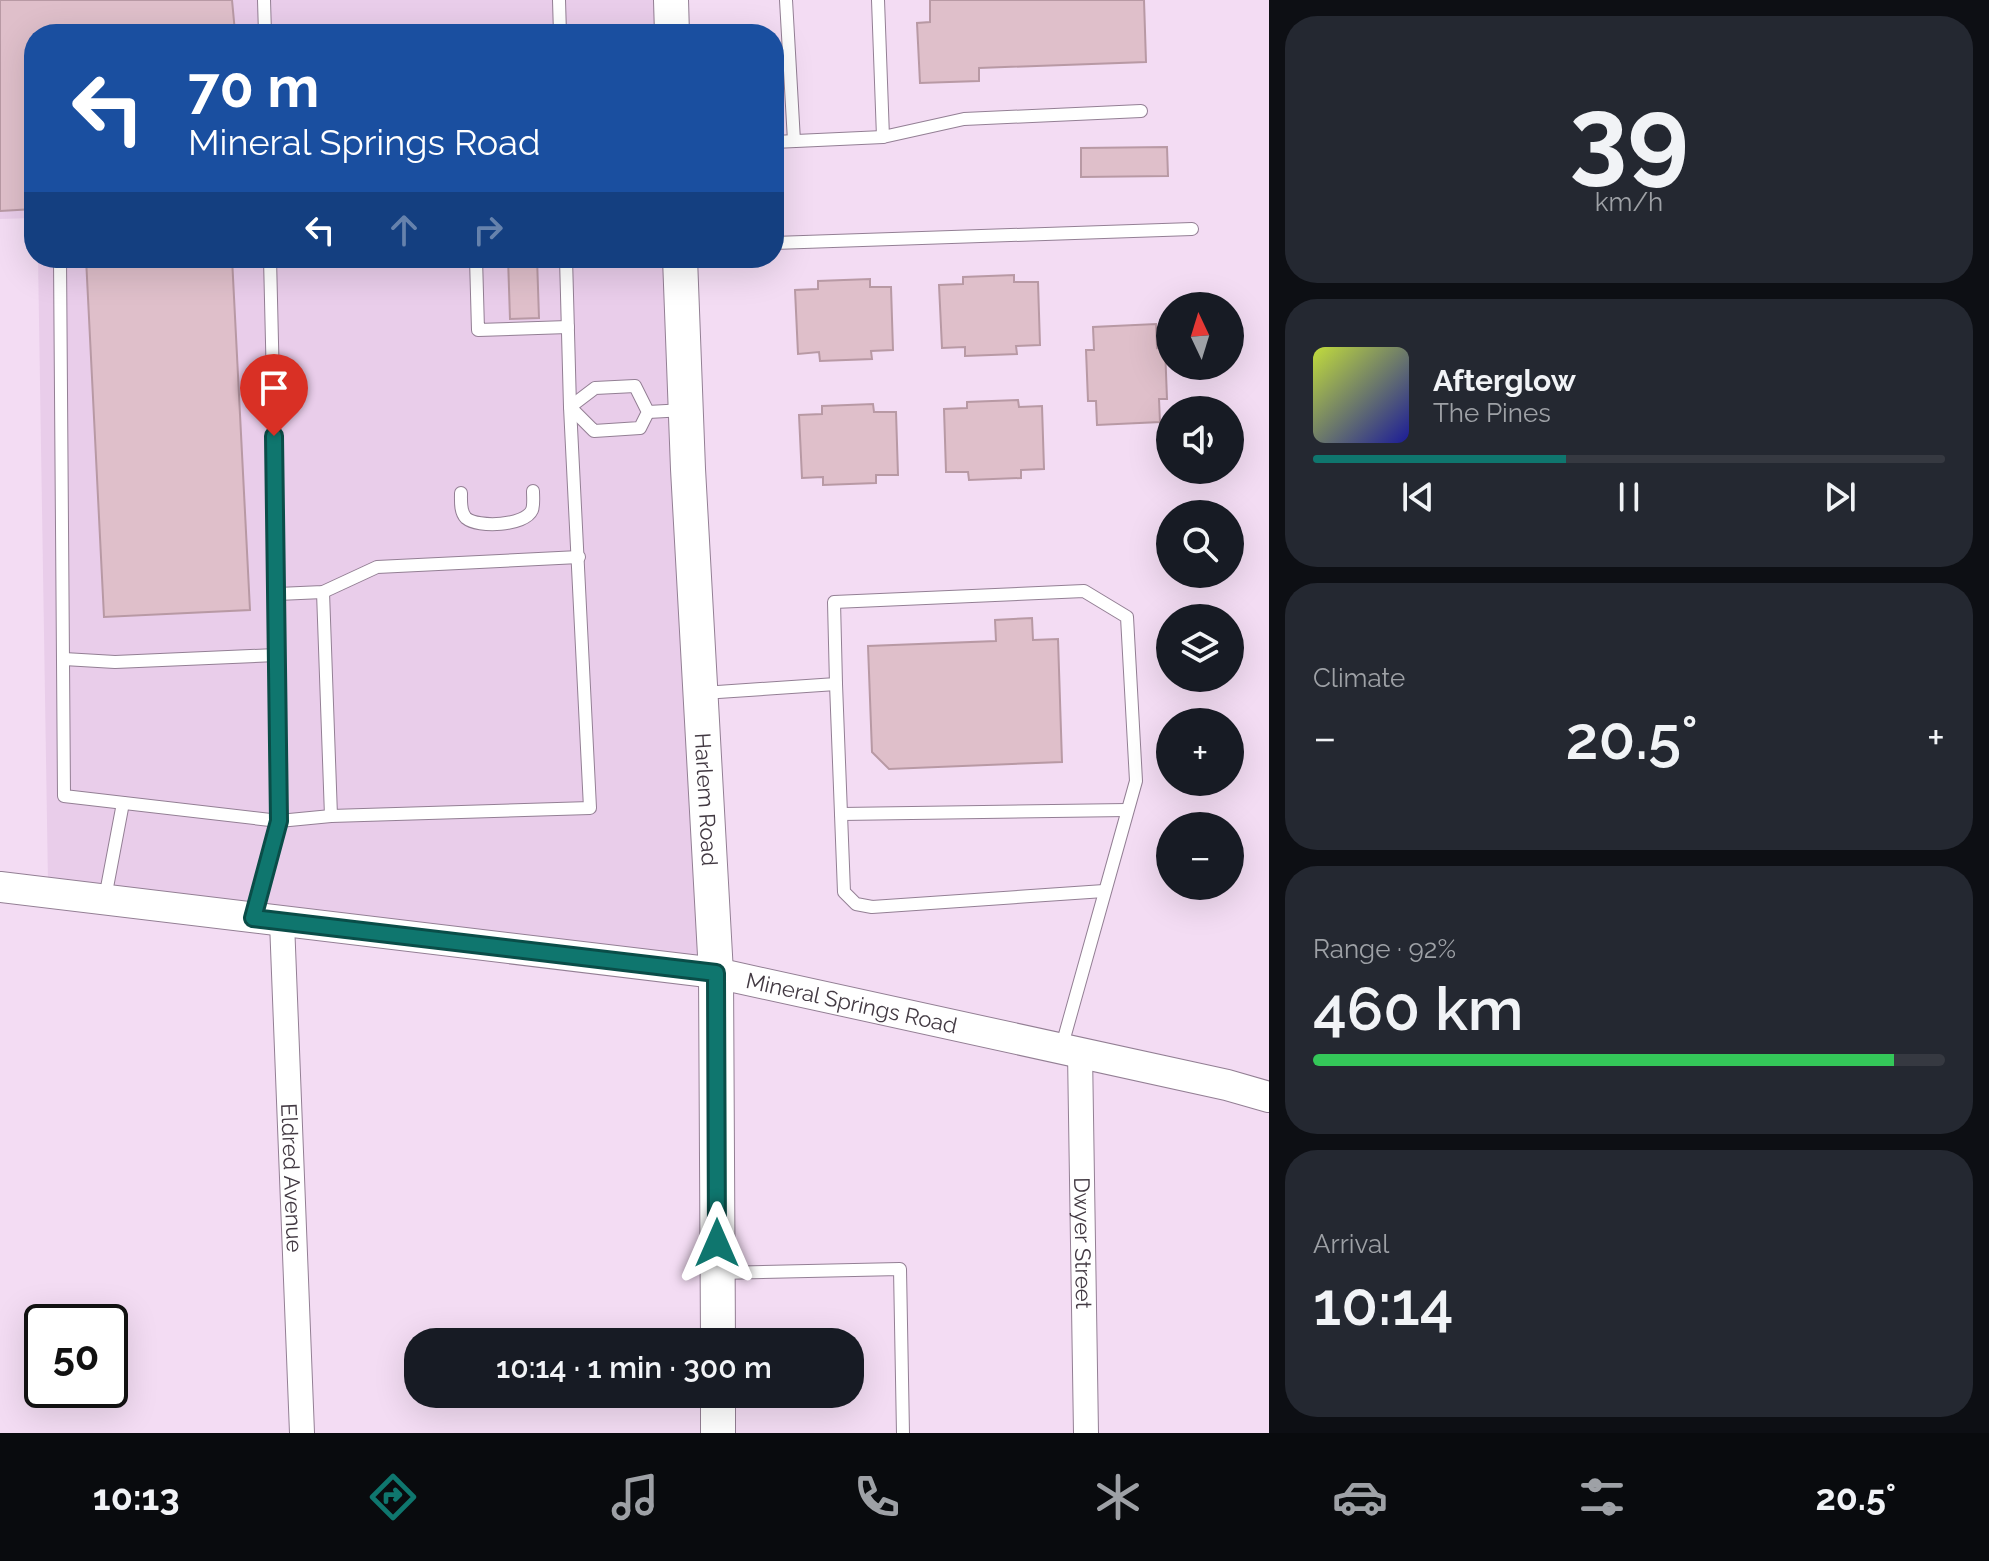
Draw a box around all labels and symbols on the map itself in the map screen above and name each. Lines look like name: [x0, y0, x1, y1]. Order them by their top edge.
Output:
north arrow: [1156, 292, 1244, 380]
pin: [240, 354, 308, 436]
street label: Harlem Road: [690, 732, 723, 867]
street label: Mineral Springs Road: [744, 967, 960, 1038]
street label: Eldred Avenue: [276, 1103, 308, 1253]
street label: Dwyer Street: [1069, 1177, 1097, 1310]
position arrow: [675, 1201, 759, 1285]
speed limit sign: 50: [24, 1304, 128, 1408]

